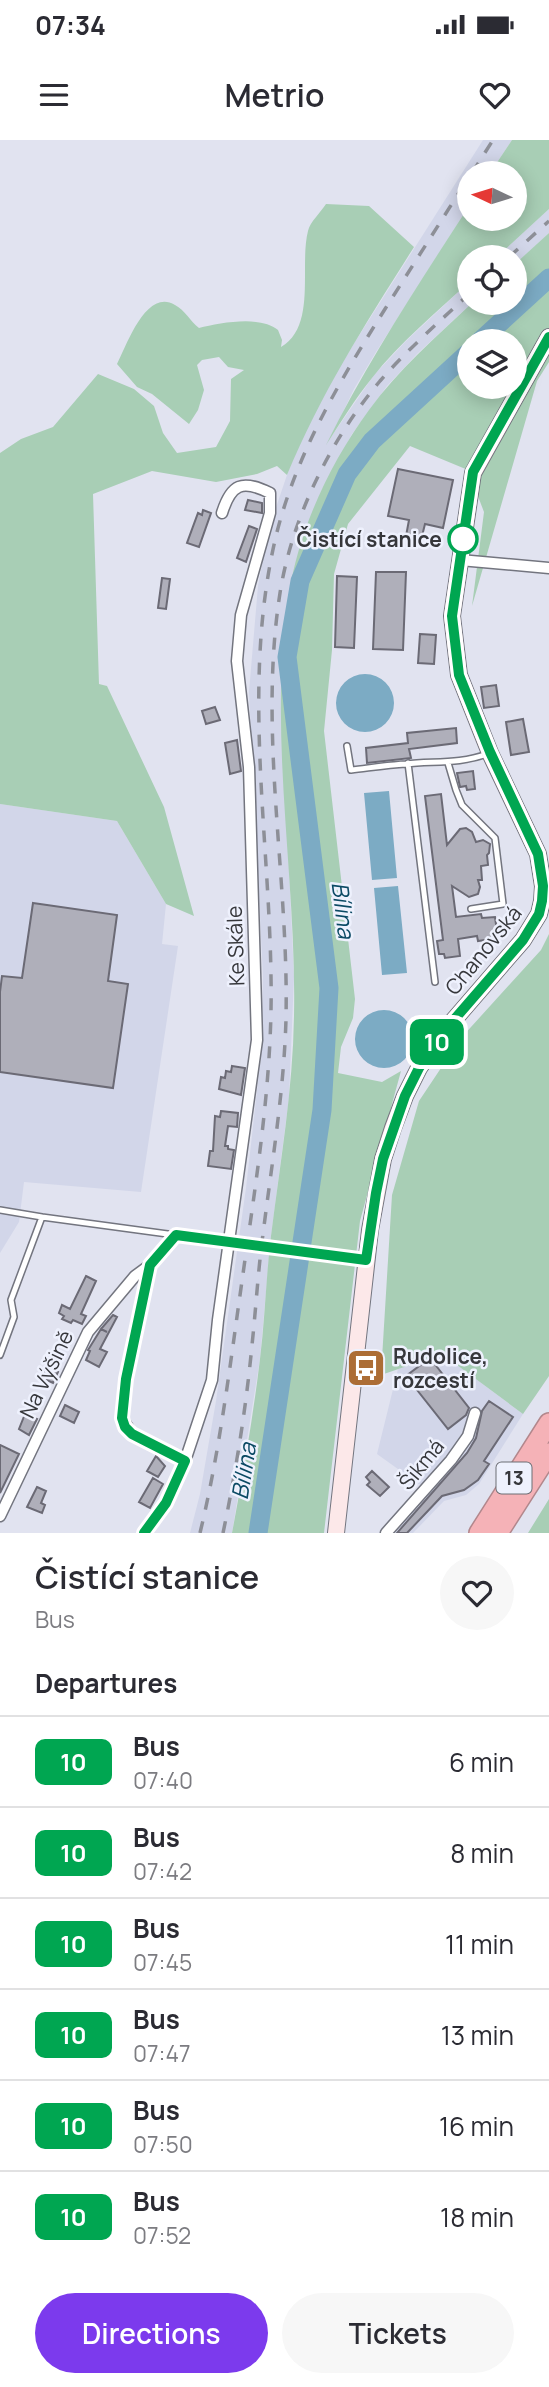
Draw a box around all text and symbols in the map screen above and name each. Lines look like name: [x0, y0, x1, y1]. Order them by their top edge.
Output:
text: 07:34: [35, 7, 106, 43]
text: Metrio: [224, 73, 325, 117]
icon: menu: [35, 76, 73, 114]
icon: heart: [476, 76, 514, 114]
north arrow: [457, 161, 527, 231]
map controls: [457, 161, 527, 399]
button: locate: [457, 245, 527, 315]
button: layers: [457, 329, 527, 399]
marker: Čistící stanice: [448, 524, 478, 554]
place label: Čistící stanice: [296, 525, 442, 553]
water label: Bílina: [325, 880, 363, 941]
street label: Chanovská: [438, 900, 528, 1000]
street label: Ke Skále: [220, 905, 250, 987]
line badge: 10: [406, 1019, 468, 1065]
text: 10: [424, 1025, 450, 1058]
street label: Na Výšině: [13, 1325, 79, 1423]
place label: Rudolice, rozcestí: [393, 1342, 488, 1394]
bus stop icon: Rudolice, rozcestí: [345, 1347, 387, 1389]
street label: Šikmá: [392, 1433, 450, 1495]
water label: Bílina: [223, 1439, 263, 1501]
road number: 13: [496, 1462, 532, 1494]
text: Čistící stanice: [35, 1554, 259, 1599]
button: heart: [440, 1556, 514, 1630]
text: Bus: [35, 1603, 75, 1635]
text: Departures: [35, 1665, 177, 1701]
text: Bus: [133, 1728, 180, 1764]
text: 6 min: [449, 1744, 514, 1780]
text: 10: [60, 1745, 87, 1778]
text: 07:40: [133, 1764, 193, 1796]
text: Bus: [133, 1819, 180, 1855]
text: 8 min: [450, 1835, 514, 1871]
text: 10: [60, 1836, 87, 1869]
text: 07:42: [133, 1855, 192, 1887]
text: Bus: [133, 1910, 180, 1946]
text: 11 min: [445, 1926, 514, 1962]
text: 10: [60, 1927, 87, 1960]
text: 07:45: [133, 1946, 192, 1978]
text: Bus: [133, 2001, 180, 2037]
text: 13 min: [441, 2017, 514, 2053]
text: 10: [60, 2018, 87, 2051]
text: 07:47: [133, 2037, 191, 2069]
text: Bus: [133, 2092, 180, 2128]
text: 16 min: [439, 2108, 514, 2144]
text: 10: [60, 2109, 87, 2142]
text: 07:50: [133, 2128, 193, 2160]
text: Bus: [133, 2183, 180, 2219]
text: 18 min: [440, 2199, 514, 2235]
text: 10: [60, 2200, 87, 2233]
text: 07:52: [133, 2219, 191, 2251]
button: Directions: [35, 2293, 268, 2373]
button: Tickets: [282, 2293, 514, 2373]

